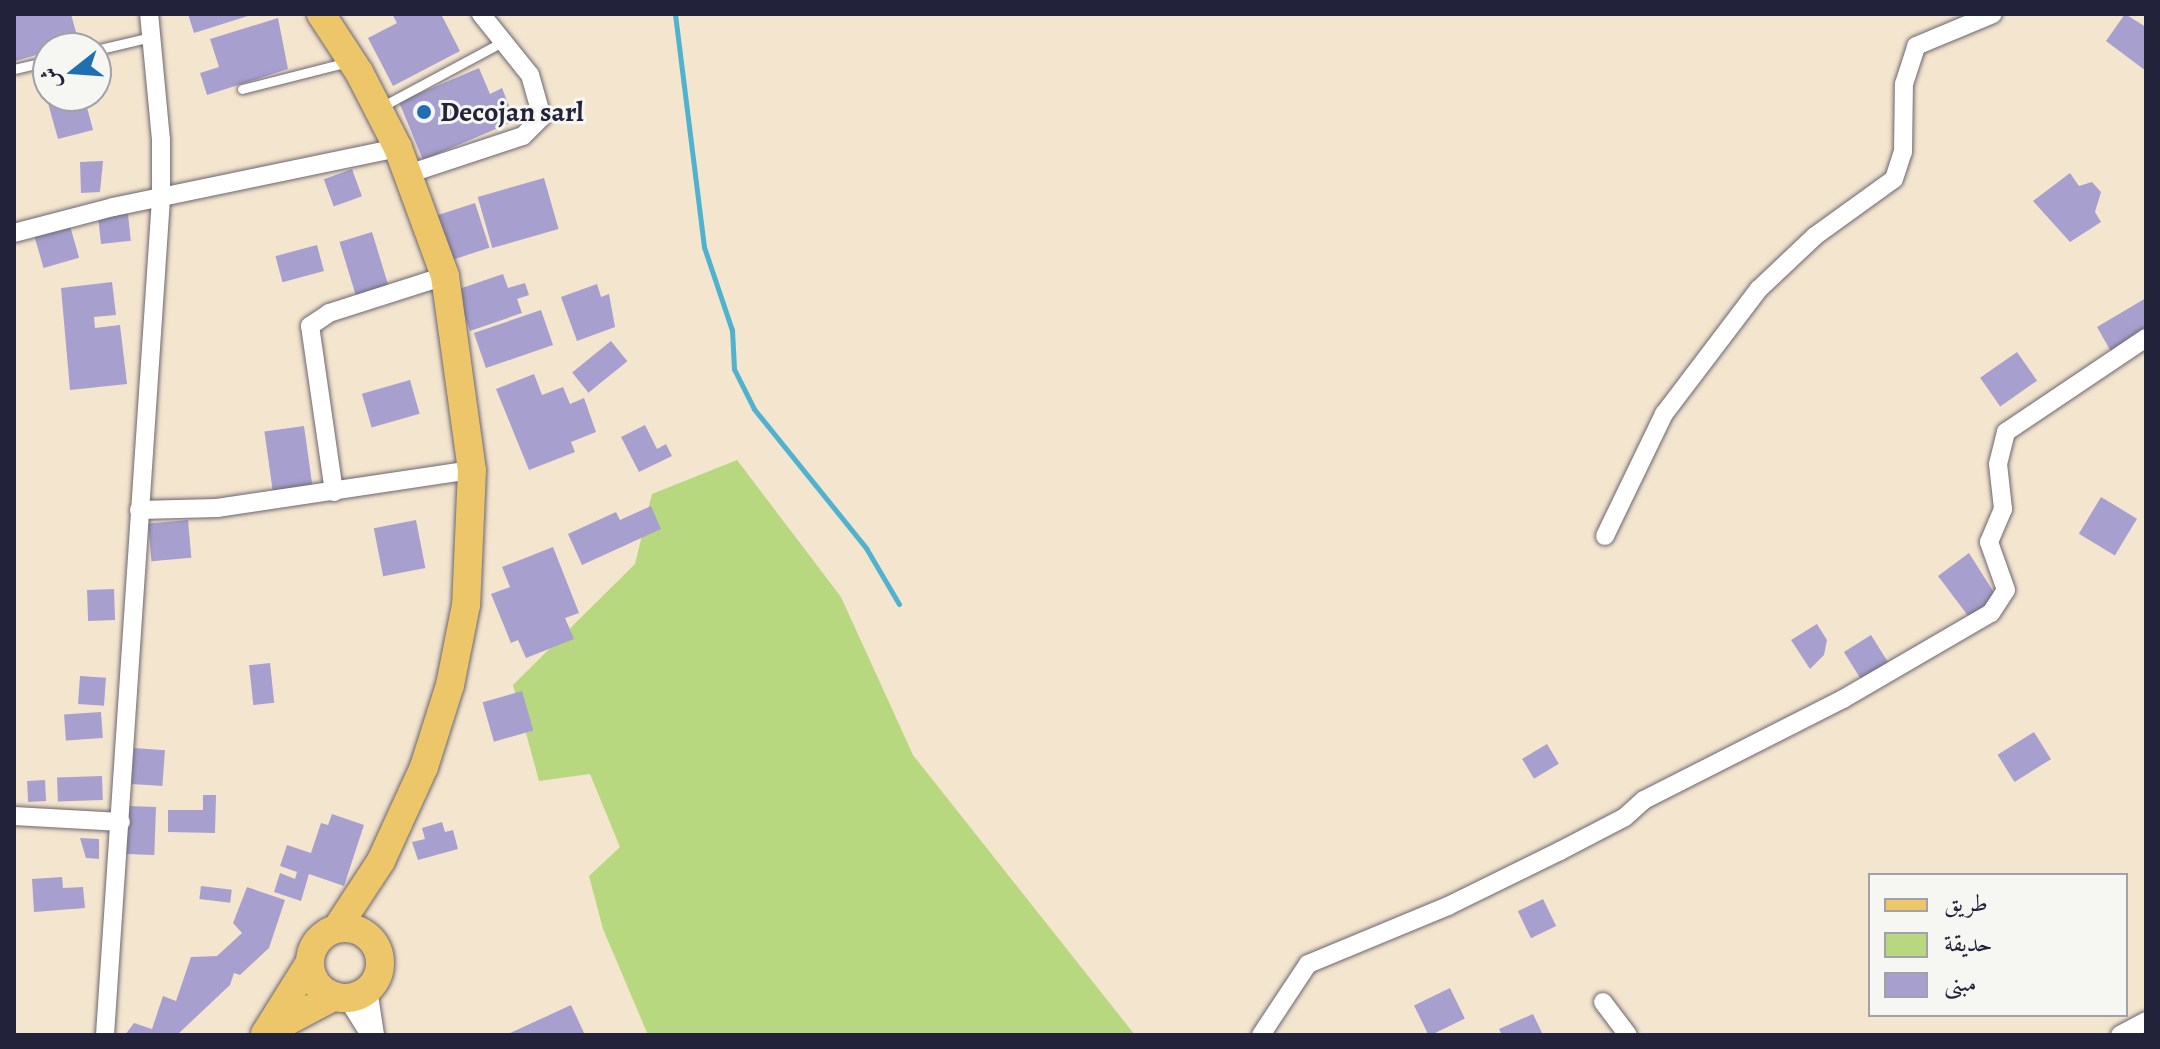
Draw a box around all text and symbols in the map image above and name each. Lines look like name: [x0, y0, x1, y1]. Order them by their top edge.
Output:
north arrow: [32, 32, 112, 112]
text: ش: [33, 64, 68, 93]
place label: Decojan sarl: [440, 95, 584, 129]
marker: Decojan sarl: [415, 103, 433, 121]
legend: [1868, 873, 2128, 1017]
text: طريق: [1944, 887, 1988, 919]
text: حديقة: [1944, 927, 1993, 959]
text: مبنى: [1944, 967, 1977, 999]

